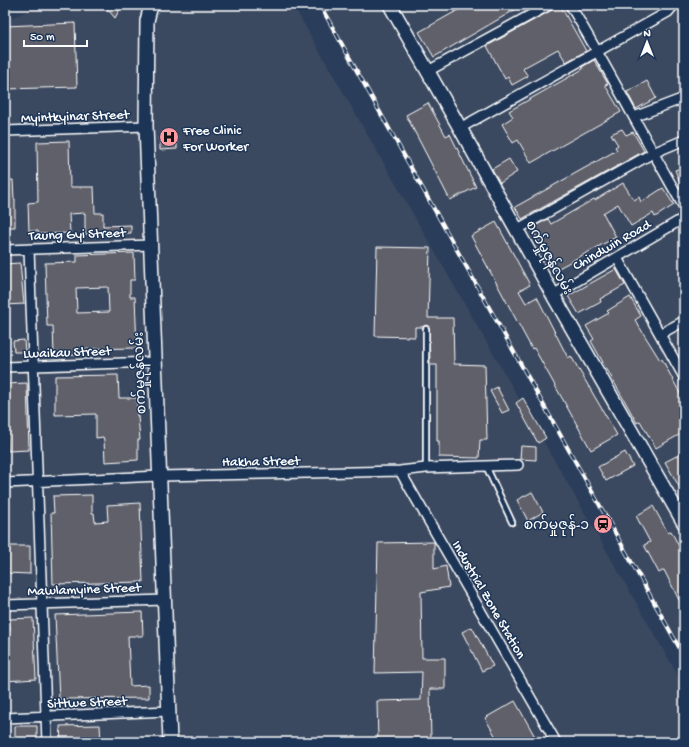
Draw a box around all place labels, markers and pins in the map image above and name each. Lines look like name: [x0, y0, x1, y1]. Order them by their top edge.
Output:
place label: Free Clinic For Worker: [182, 123, 249, 156]
hospital icon: Free Clinic For Worker: [158, 126, 180, 148]
station icon: စက်မှုဇုန်-၁: [592, 513, 614, 535]
place label: စက်မှုဇုန်-၁: [524, 514, 589, 536]

